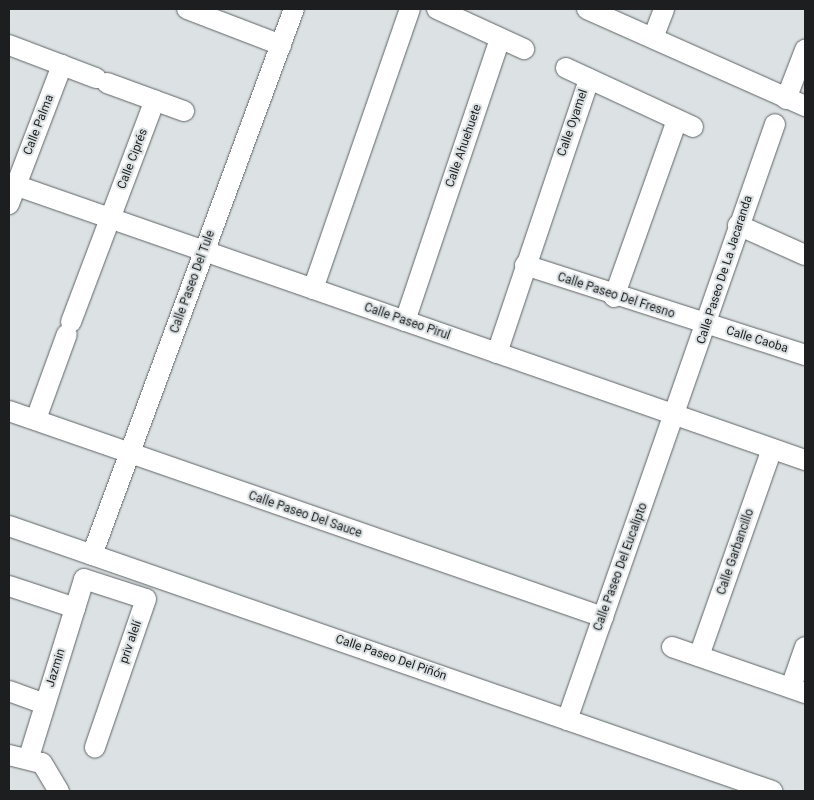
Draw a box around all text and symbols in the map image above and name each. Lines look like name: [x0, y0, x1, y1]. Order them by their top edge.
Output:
street label: Calle Oyamel: [555, 88, 591, 158]
street label: Calle Palma: [21, 93, 57, 157]
street label: Calle Ahuehuete: [443, 103, 485, 189]
street label: Calle Ciprés: [115, 127, 151, 191]
street label: Calle Paseo De La Jacaranda: [694, 194, 756, 346]
street label: Calle Paseo Del Tule: [168, 229, 218, 335]
street label: Calle Paseo Del Fresno: [556, 270, 676, 322]
street label: Calle Paseo Pirul: [362, 301, 452, 343]
street label: Calle Caoba: [724, 324, 790, 356]
street label: Calle Paseo Del Sauce: [246, 489, 364, 541]
street label: Calle Paseo Del Eucalipto: [591, 501, 651, 633]
street label: Calle Garbancillo: [715, 507, 757, 597]
street label: priv alelí: [117, 619, 145, 665]
street label: Calle Paseo Del Piñón: [334, 632, 448, 684]
street label: Jazmin: [43, 647, 69, 689]

